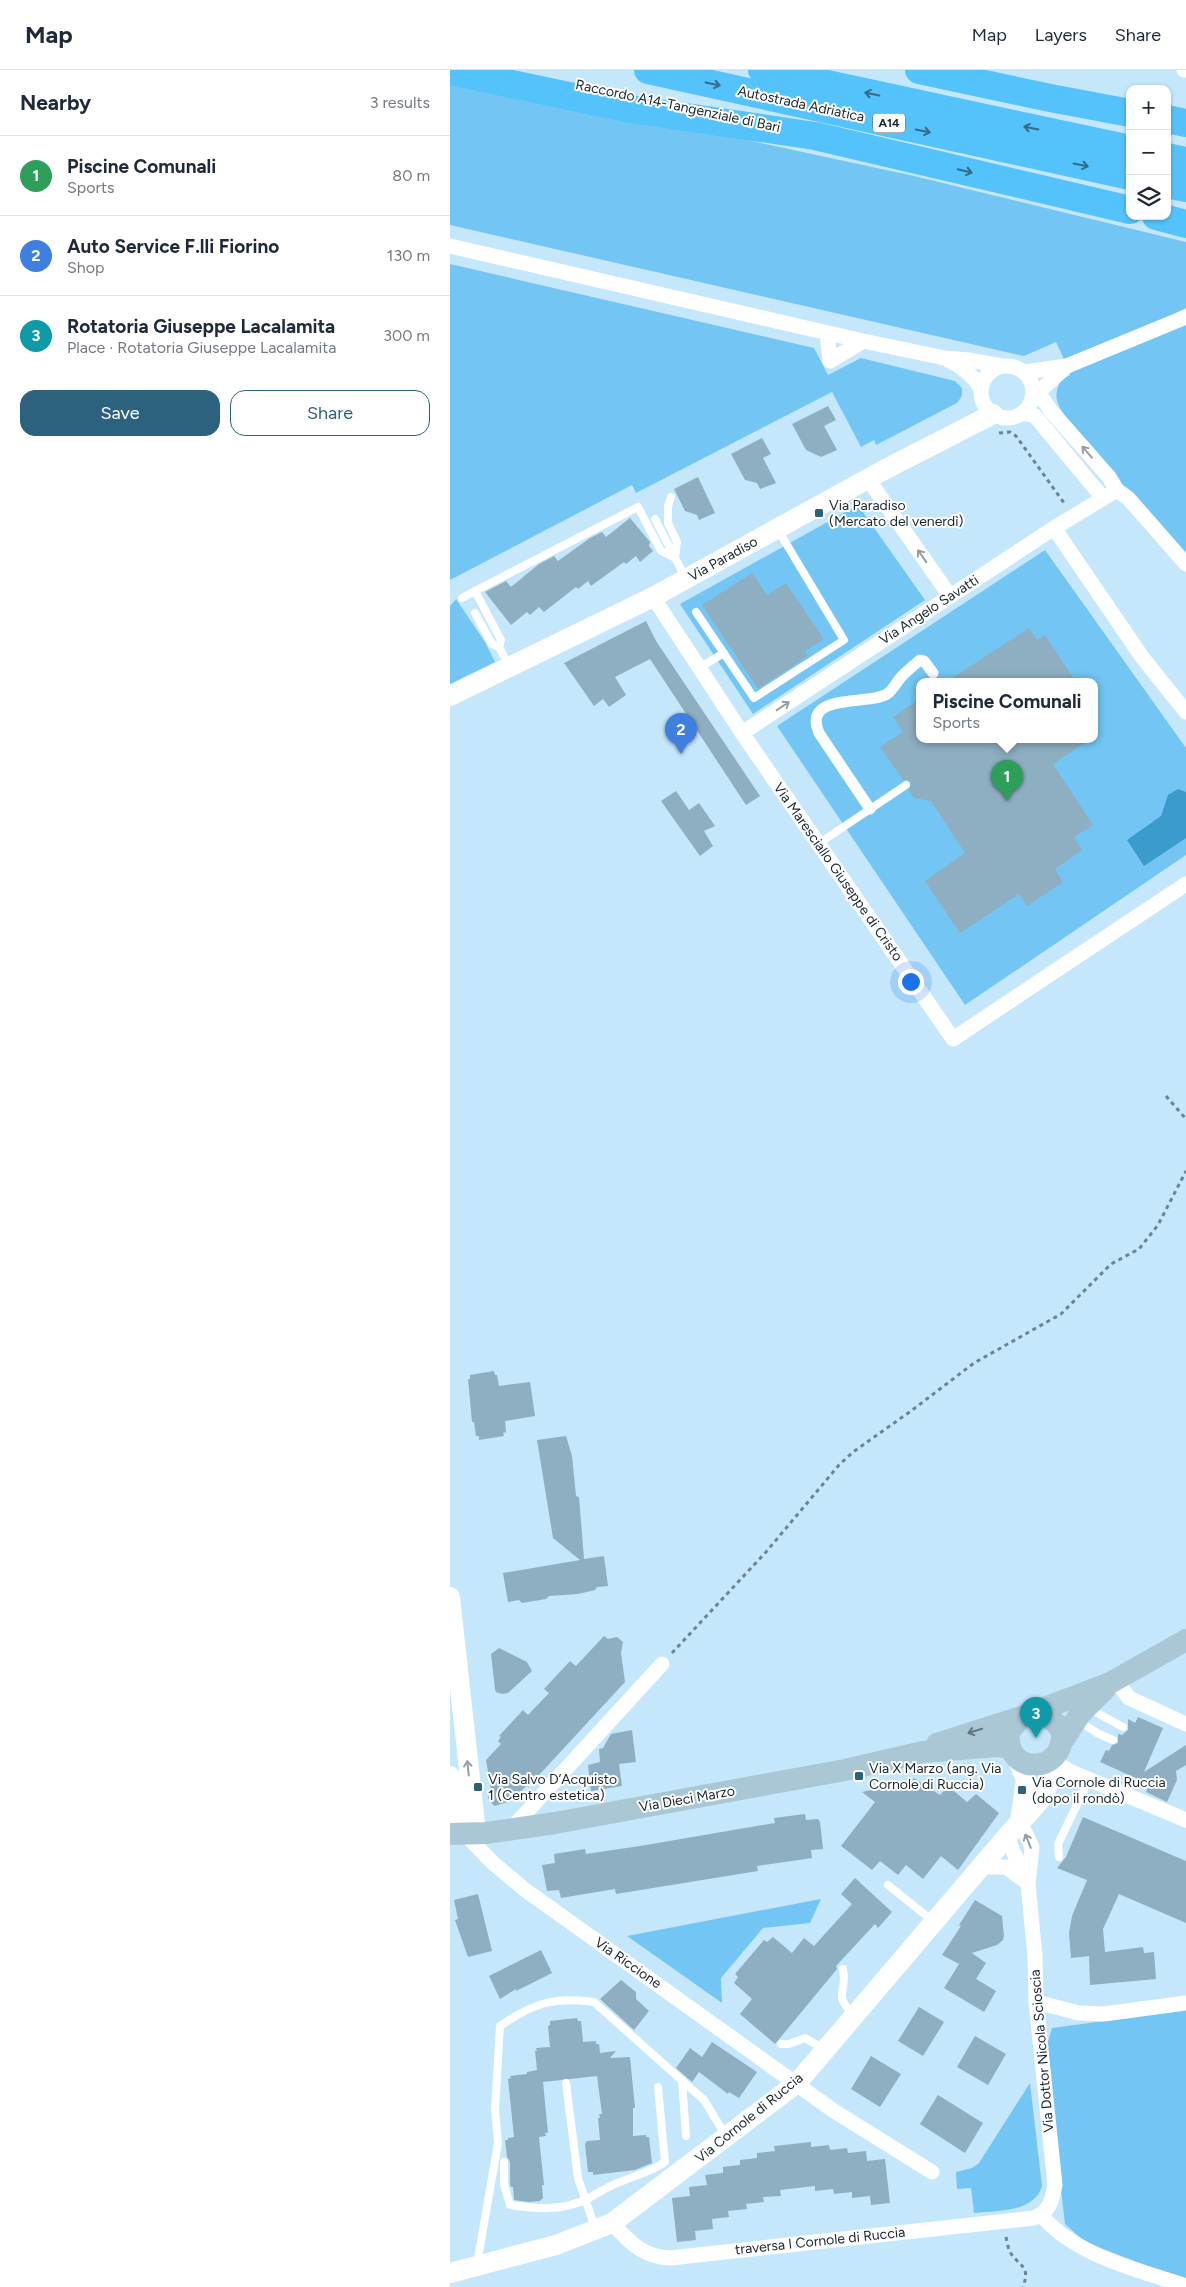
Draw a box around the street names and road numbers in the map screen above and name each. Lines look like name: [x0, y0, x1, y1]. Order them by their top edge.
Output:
street label: Raccordo A14-Tangenziale di Bari: [574, 76, 782, 136]
street label: Autostrada Adriatica: [736, 82, 866, 126]
road number: A14: [873, 114, 905, 132]
street label: Via Paradiso: [685, 533, 761, 585]
street label: Via Angelo Savatti: [876, 572, 982, 648]
street label: Via Maresciallo Giuseppe di Cristo: [770, 780, 906, 964]
street label: Via Dieci Marzo: [638, 1782, 736, 1816]
street label: Via Riccione: [591, 1934, 665, 1992]
street label: Via Dottor Nicola Scioscia: [1026, 1969, 1058, 2133]
street label: Via Cornole di Ruccia: [692, 2069, 806, 2167]
street label: traversa I Cornole di Ruccia: [734, 2224, 906, 2258]

